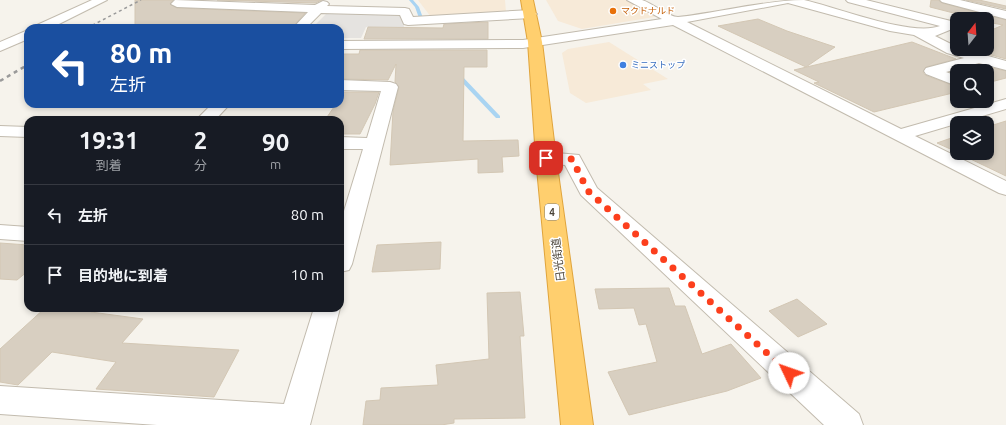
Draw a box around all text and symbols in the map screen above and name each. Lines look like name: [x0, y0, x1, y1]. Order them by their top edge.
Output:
marker: マクドナルド: [608, 6, 618, 16]
place label: マクドナルド: [621, 6, 675, 16]
north arrow: [950, 12, 994, 56]
map controls: [950, 12, 994, 160]
text: 80 m: [110, 37, 172, 68]
icon: left: [44, 40, 96, 92]
marker: ミニストップ: [618, 60, 628, 70]
place label: ミニストップ: [631, 60, 685, 70]
button: search: [950, 64, 994, 108]
text: 左折: [110, 74, 146, 94]
button: layers: [950, 116, 994, 160]
text: 19:31: [79, 127, 139, 154]
text: 2: [194, 127, 207, 154]
text: 90: [262, 129, 289, 156]
pin: [529, 141, 563, 175]
icon: arrive: [535, 147, 557, 169]
text: m: [270, 157, 281, 171]
text: 到着: [96, 158, 122, 172]
text: 分: [194, 158, 207, 172]
icon: left: [44, 204, 66, 226]
road number: 4: [545, 204, 559, 220]
text: 80 m: [291, 206, 324, 223]
text: 左折: [78, 207, 108, 224]
street label: 日光街道: [549, 237, 567, 283]
icon: arrive: [44, 264, 66, 286]
text: 10 m: [291, 266, 324, 283]
text: 目的地に到着: [78, 267, 168, 284]
position arrow: [768, 352, 810, 394]

